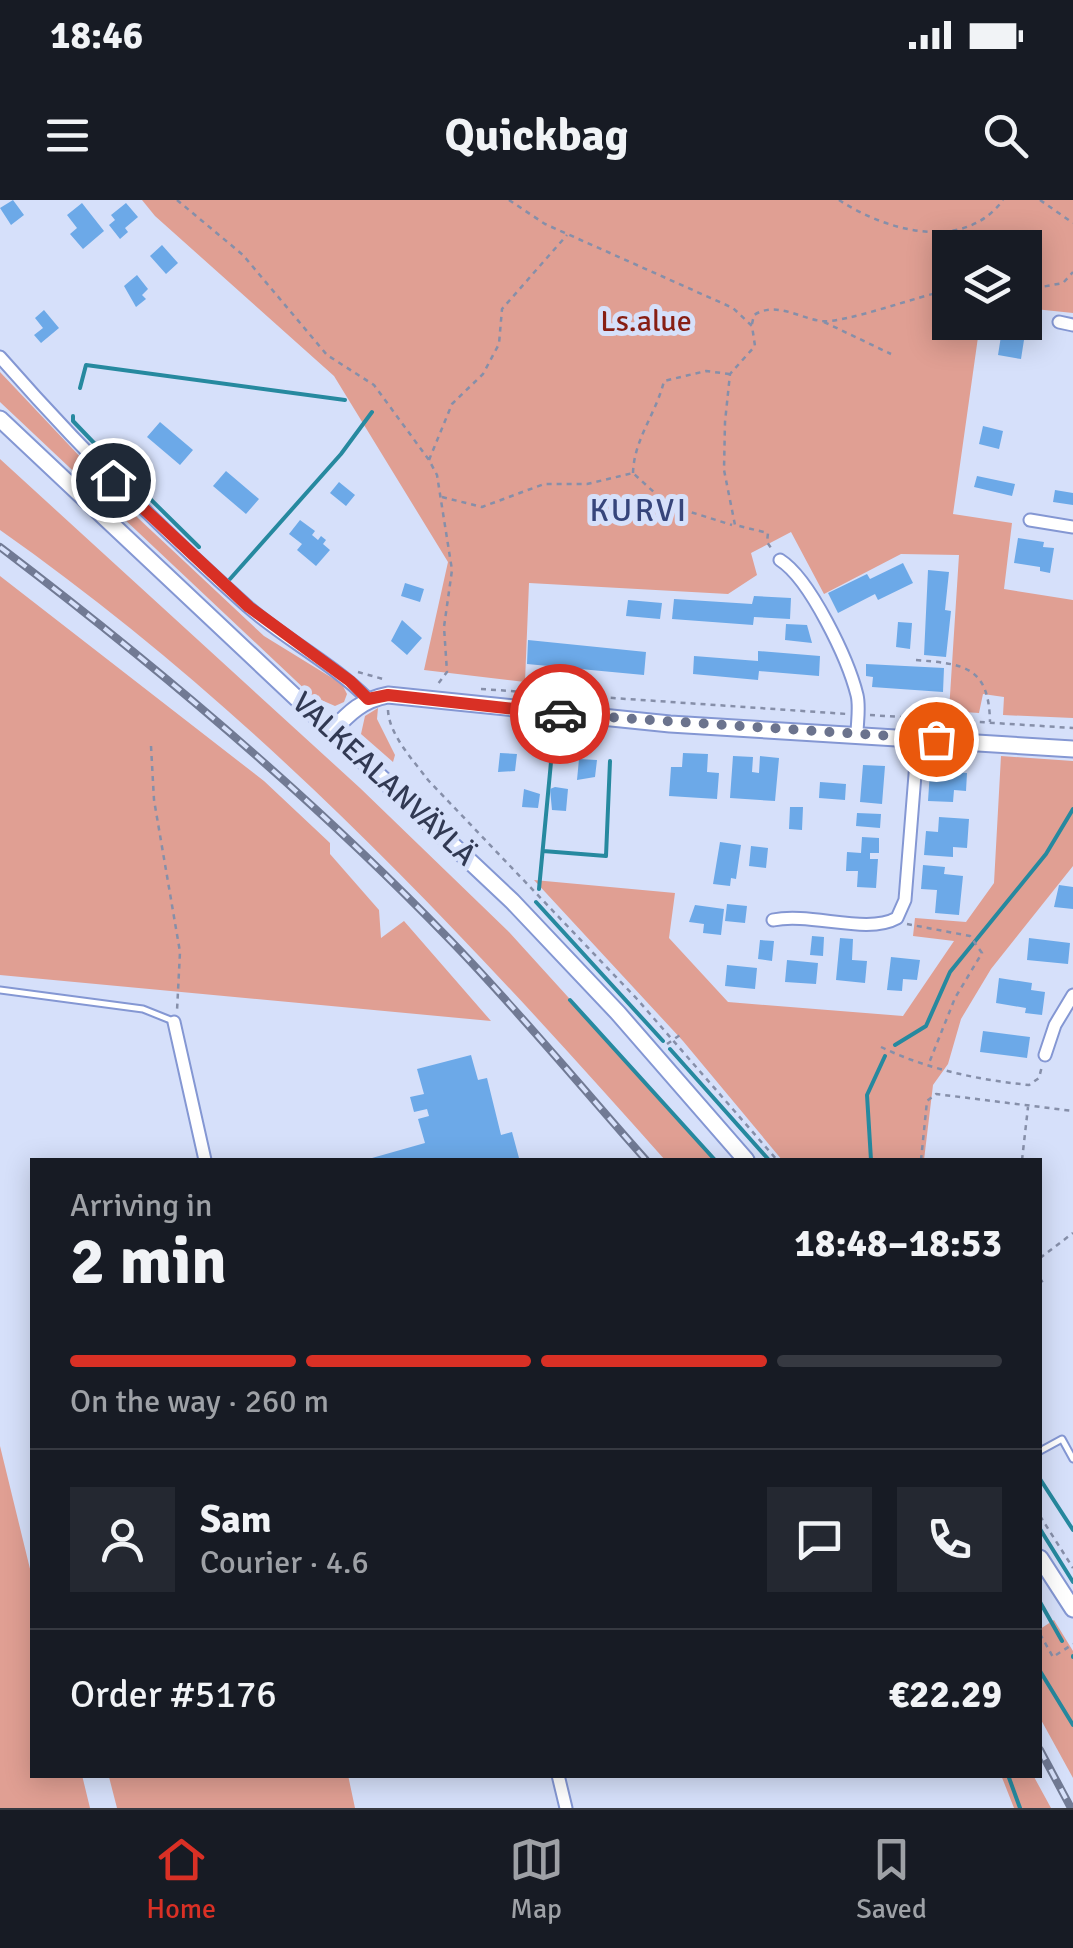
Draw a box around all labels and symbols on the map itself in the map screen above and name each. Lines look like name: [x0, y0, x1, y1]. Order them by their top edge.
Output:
park label: Ls.alue: [600, 303, 692, 340]
pin: [71, 438, 156, 523]
district label: KURVI: [589, 491, 689, 530]
courier: [510, 664, 610, 764]
street label: VALKEALANVÄYLÄ: [284, 684, 484, 874]
pin: [894, 697, 979, 782]

